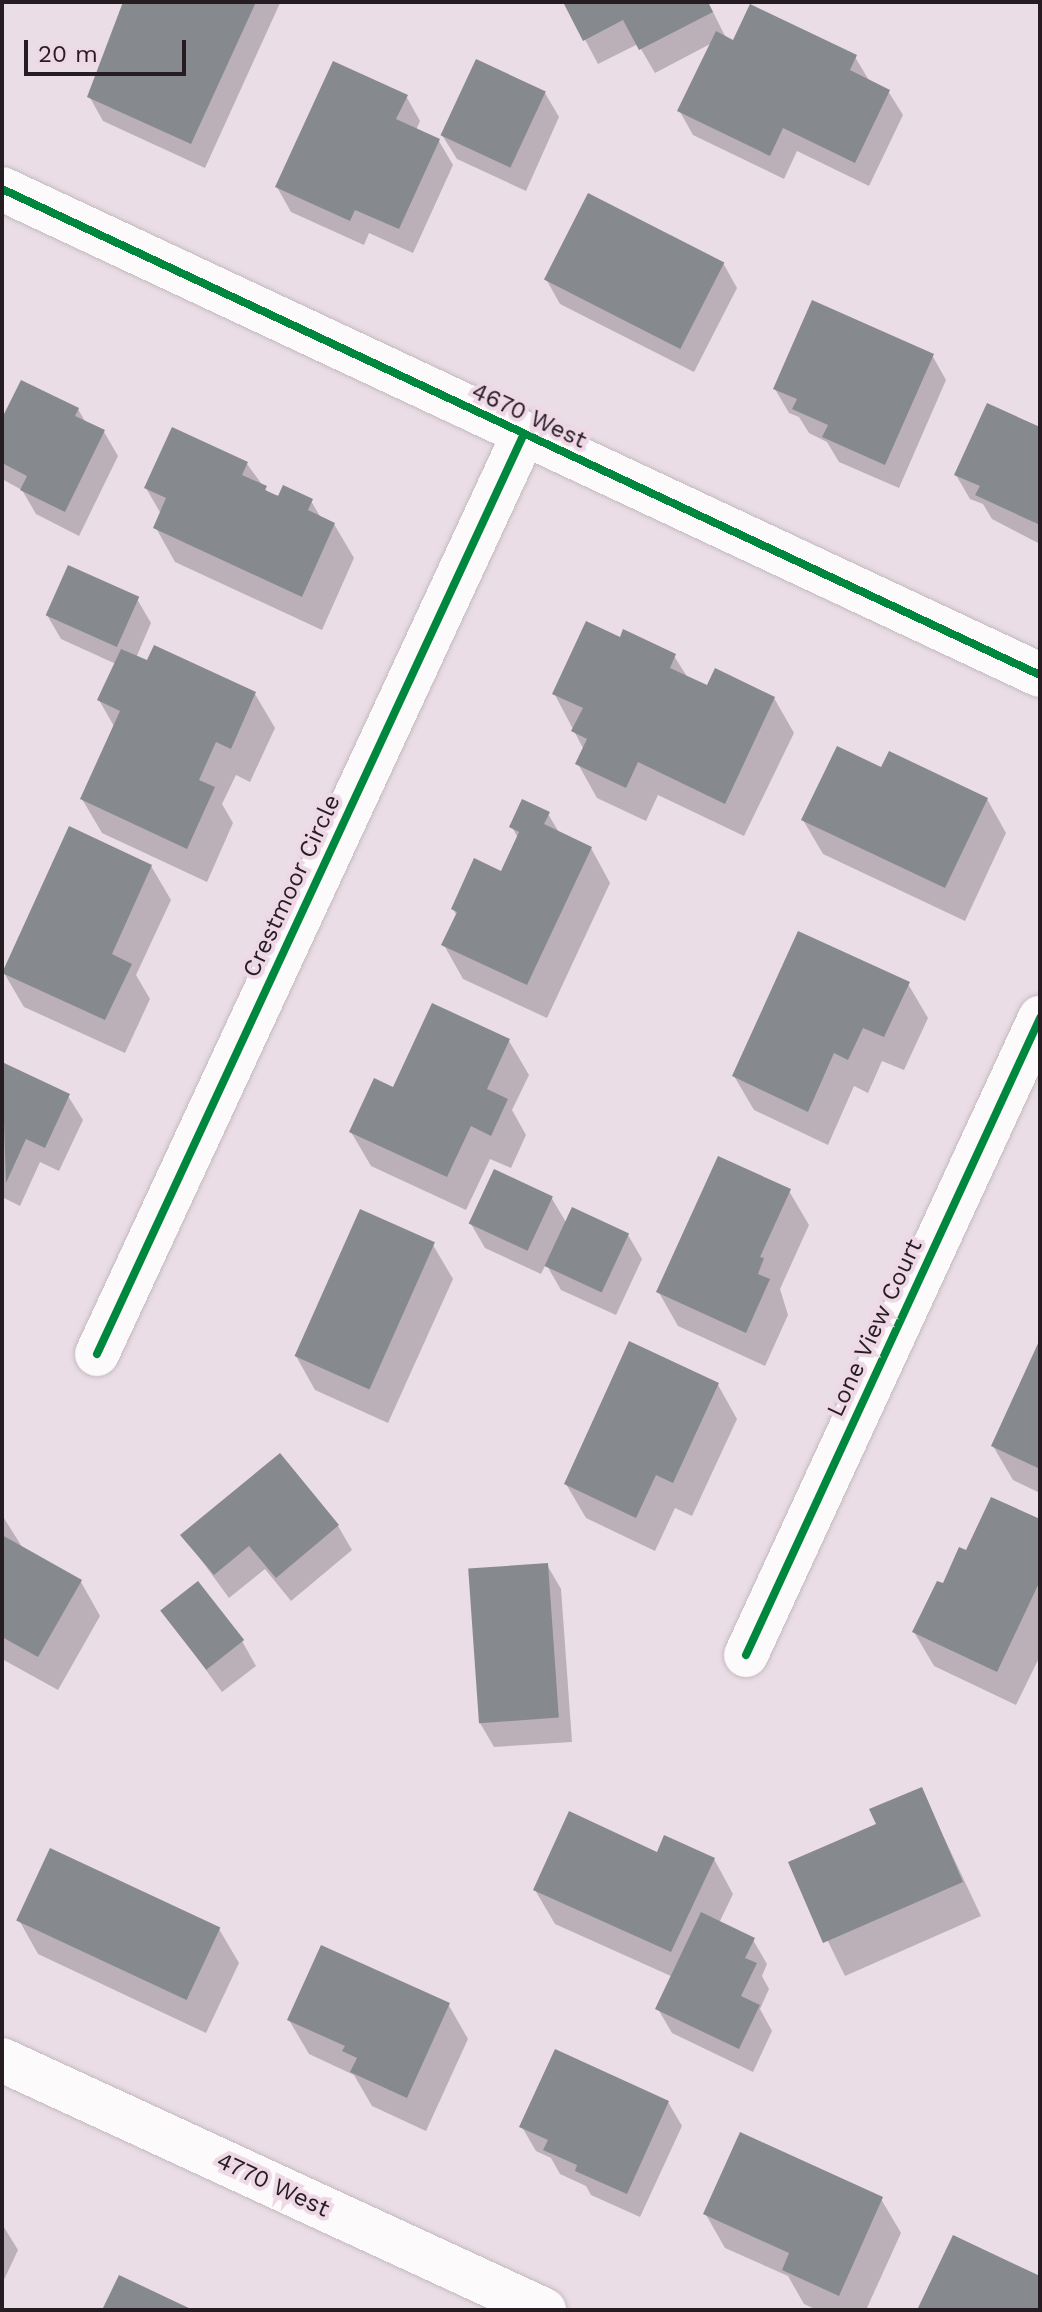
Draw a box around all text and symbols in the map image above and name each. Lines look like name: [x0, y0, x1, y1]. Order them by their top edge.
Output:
scale bar: [28, 24, 190, 74]
text: 20 m: [38, 40, 98, 68]
street label: 4670 West: [467, 377, 591, 455]
street label: Crestmoor Circle: [237, 790, 347, 982]
street label: Lone View Court: [821, 1234, 929, 1422]
street label: 4770 West: [212, 2146, 334, 2224]

